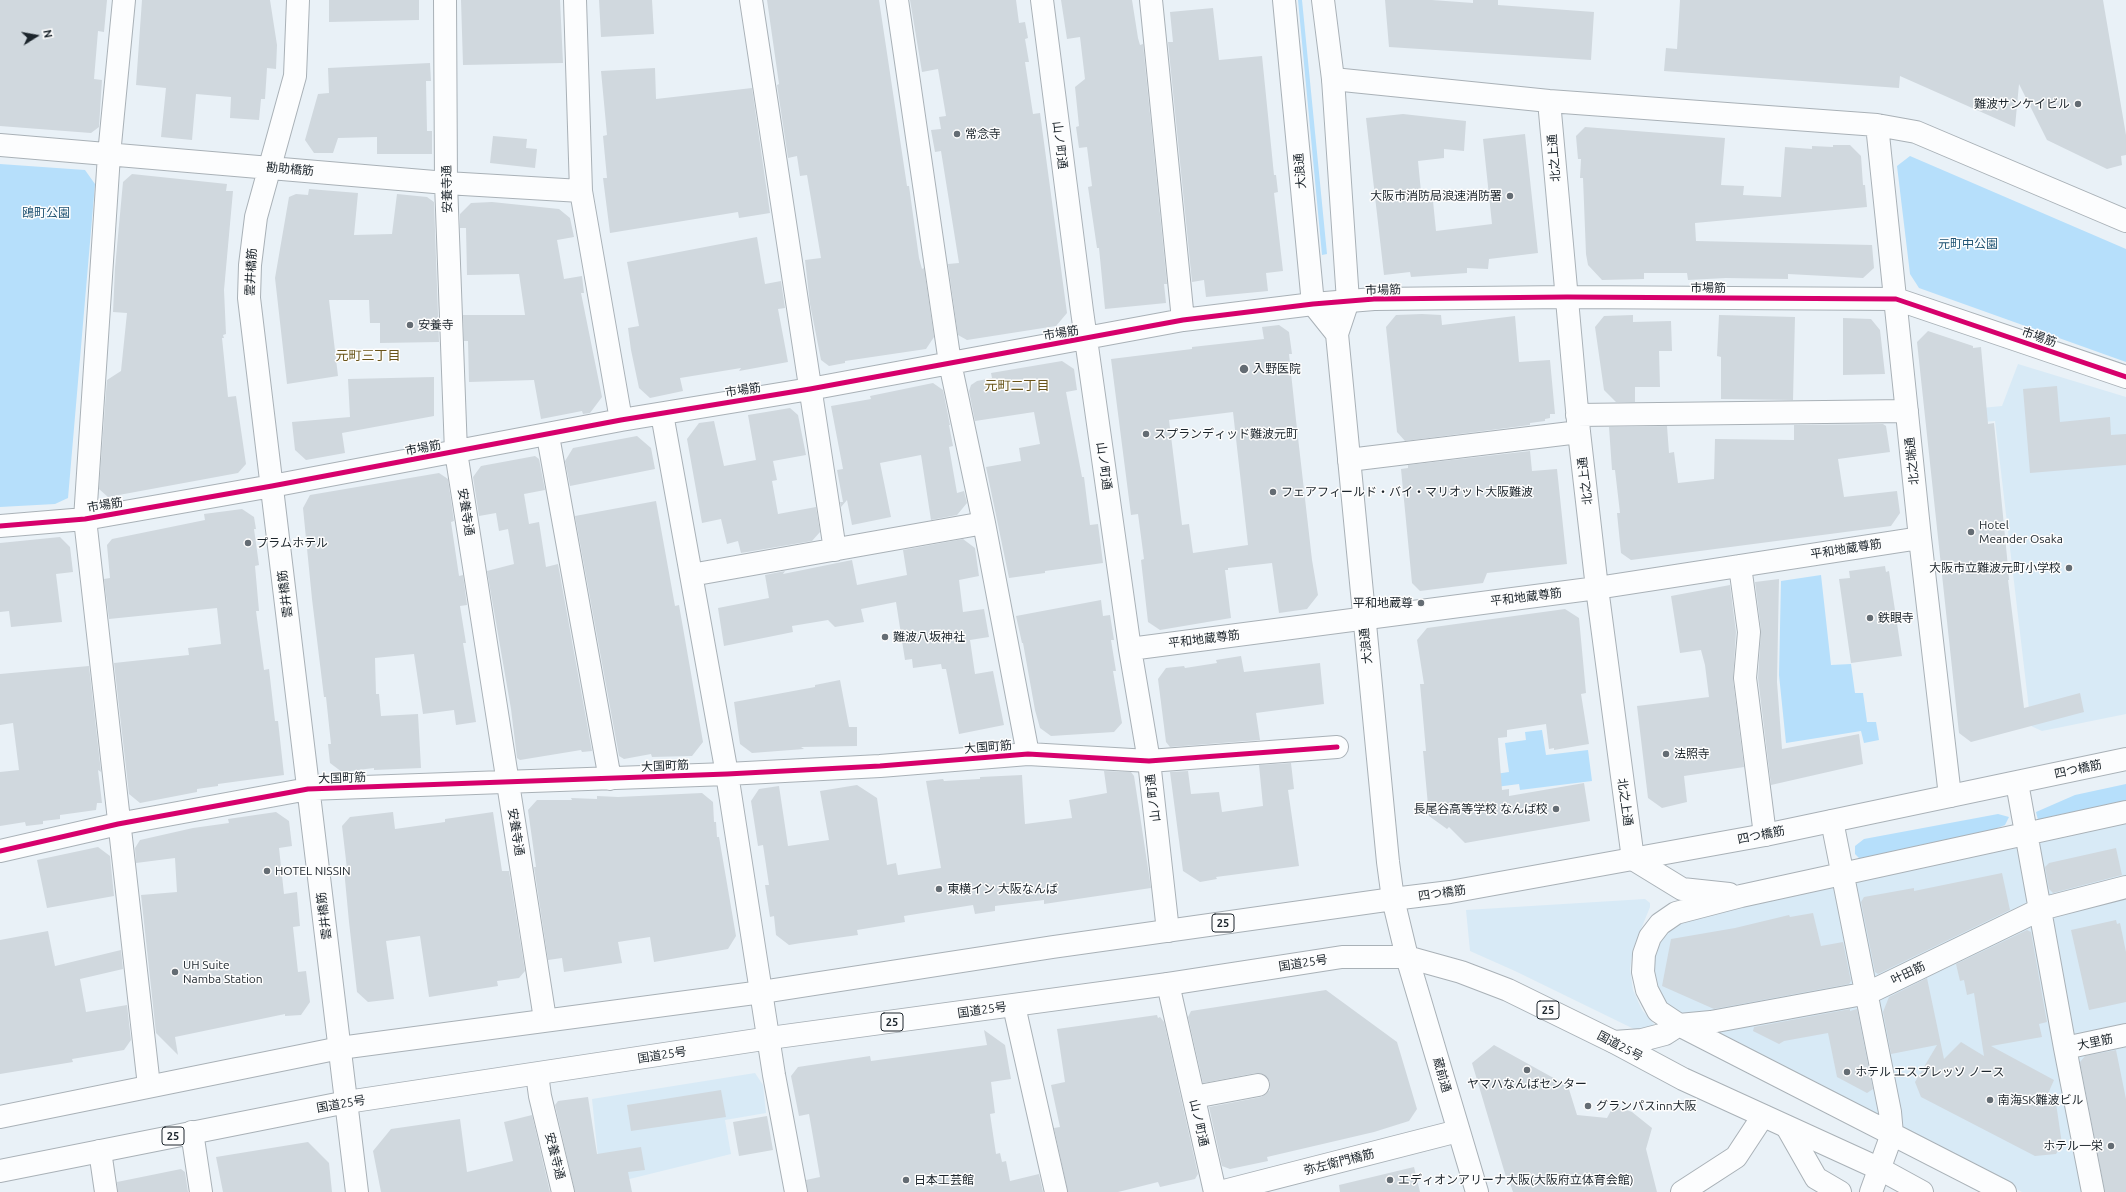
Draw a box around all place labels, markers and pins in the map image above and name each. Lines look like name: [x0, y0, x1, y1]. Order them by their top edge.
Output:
place label: 難波サンケイビル: [1974, 97, 2070, 111]
marker: 難波サンケイビル: [2073, 99, 2083, 109]
place label: 常念寺: [965, 127, 1001, 141]
marker: 常念寺: [952, 129, 962, 139]
place label: 大阪市消防局浪速消防署: [1370, 189, 1502, 203]
marker: 大阪市消防局浪速消防署: [1505, 191, 1515, 201]
place label: 安養寺: [418, 318, 454, 332]
marker: 安養寺: [405, 320, 415, 330]
place label: 入野医院: [1253, 362, 1301, 376]
marker: 入野医院: [1238, 363, 1250, 375]
place label: スプランディッド難波元町: [1154, 427, 1298, 441]
marker: スプランディッド難波元町: [1141, 429, 1151, 439]
place label: フェアフィールド・バイ・マリオット大阪難波: [1281, 485, 1533, 499]
marker: フェアフィールド・バイ・マリオット大阪難波: [1268, 487, 1278, 497]
place label: Hotel Meander Osaka: [1979, 518, 2063, 546]
marker: Hotel Meander Osaka: [1966, 527, 1976, 537]
place label: プラムホテル: [256, 536, 328, 550]
marker: プラムホテル: [243, 538, 253, 548]
place label: 大阪市立難波元町小学校: [1929, 561, 2061, 575]
marker: 大阪市立難波元町小学校: [2064, 563, 2074, 573]
place label: 平和地蔵尊: [1353, 596, 1413, 610]
marker: 平和地蔵尊: [1416, 598, 1426, 608]
place label: 鉄眼寺: [1878, 611, 1914, 625]
marker: 鉄眼寺: [1865, 613, 1875, 623]
place label: 難波八坂神社: [893, 630, 965, 644]
marker: 難波八坂神社: [880, 632, 890, 642]
place label: 法照寺: [1674, 747, 1710, 761]
marker: 法照寺: [1661, 749, 1671, 759]
place label: 長尾谷高等学校 なんば校: [1413, 802, 1548, 816]
marker: 長尾谷高等学校 なんば校: [1551, 804, 1561, 814]
place label: HOTEL NISSIN: [275, 864, 351, 878]
marker: HOTEL NISSIN: [262, 866, 272, 876]
place label: 東横イン 大阪なんば: [947, 882, 1058, 896]
marker: 東横イン 大阪なんば: [934, 884, 944, 894]
place label: UH Suite Namba Station: [183, 958, 263, 986]
marker: UH Suite Namba Station: [170, 967, 180, 977]
marker: ヤマハなんばセンター: [1522, 1065, 1532, 1075]
place label: ホテル エスプレッソ ノース: [1855, 1065, 2004, 1079]
marker: ホテル エスプレッソ ノース: [1842, 1067, 1852, 1077]
place label: ヤマハなんばセンター: [1467, 1077, 1587, 1091]
place label: 南海SK難波ビル: [1998, 1093, 2084, 1107]
marker: 南海SK難波ビル: [1985, 1095, 1995, 1105]
place label: グランパスinn大阪: [1596, 1099, 1697, 1113]
marker: グランパスinn大阪: [1583, 1101, 1593, 1111]
place label: ホテル一栄: [2043, 1139, 2103, 1153]
marker: ホテル一栄: [2106, 1141, 2116, 1151]
place label: 日本工芸館: [914, 1173, 974, 1187]
place label: エディオンアリーナ大阪(大阪府立体育会館): [1398, 1173, 1634, 1187]
marker: 日本工芸館: [901, 1175, 911, 1185]
marker: エディオンアリーナ大阪(大阪府立体育会館): [1385, 1175, 1395, 1185]

